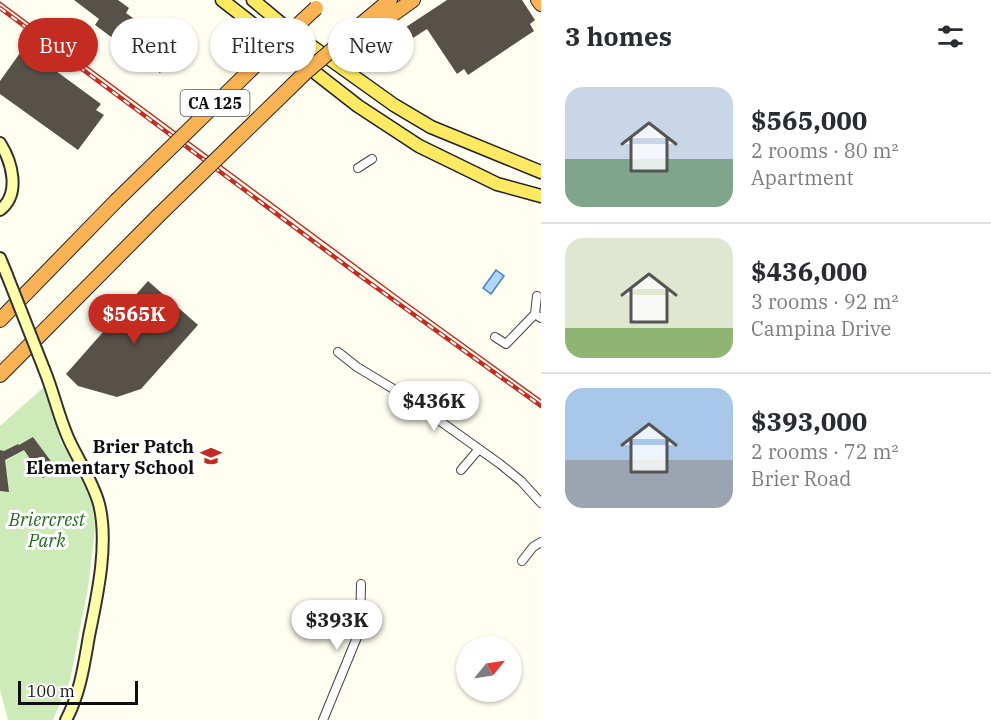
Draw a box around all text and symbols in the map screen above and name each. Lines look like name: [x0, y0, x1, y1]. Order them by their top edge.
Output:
chip: Buy: [18, 18, 98, 72]
chip: Rent: [110, 18, 198, 72]
chip: Filters: [210, 18, 316, 72]
chip: New: [328, 18, 414, 72]
text: 3 homes: [565, 19, 672, 53]
icon: filters: [934, 20, 967, 53]
road number: CA 125: [180, 90, 250, 116]
text: $565,000: [751, 103, 867, 137]
icon: home: [613, 111, 685, 183]
text: 2 rooms · 80 m²: [751, 137, 898, 164]
text: Apartment: [751, 164, 854, 191]
text: $436,000: [751, 254, 867, 288]
icon: home: [613, 262, 685, 334]
text: 3 rooms · 92 m²: [751, 288, 898, 315]
pin: $565K: [92, 294, 176, 345]
text: $565K: [102, 300, 166, 327]
text: Campina Drive: [751, 315, 891, 342]
pin: $436K: [392, 381, 476, 432]
text: $436K: [402, 387, 466, 414]
text: $393,000: [751, 404, 867, 438]
icon: home: [613, 412, 685, 484]
place label: Brier Patch Elementary School: [26, 435, 194, 479]
text: 2 rooms · 72 m²: [751, 438, 898, 465]
school or university icon: Brier Patch Elementary School: [199, 444, 223, 468]
text: Brier Road: [751, 465, 851, 492]
park label: Briercrest Park: [8, 508, 86, 552]
pin: $393K: [295, 600, 379, 651]
text: $393K: [305, 606, 369, 633]
north arrow: [456, 636, 522, 702]
map controls: [456, 636, 522, 702]
scale bar: [18, 678, 138, 706]
text: 100 m: [27, 681, 75, 701]

